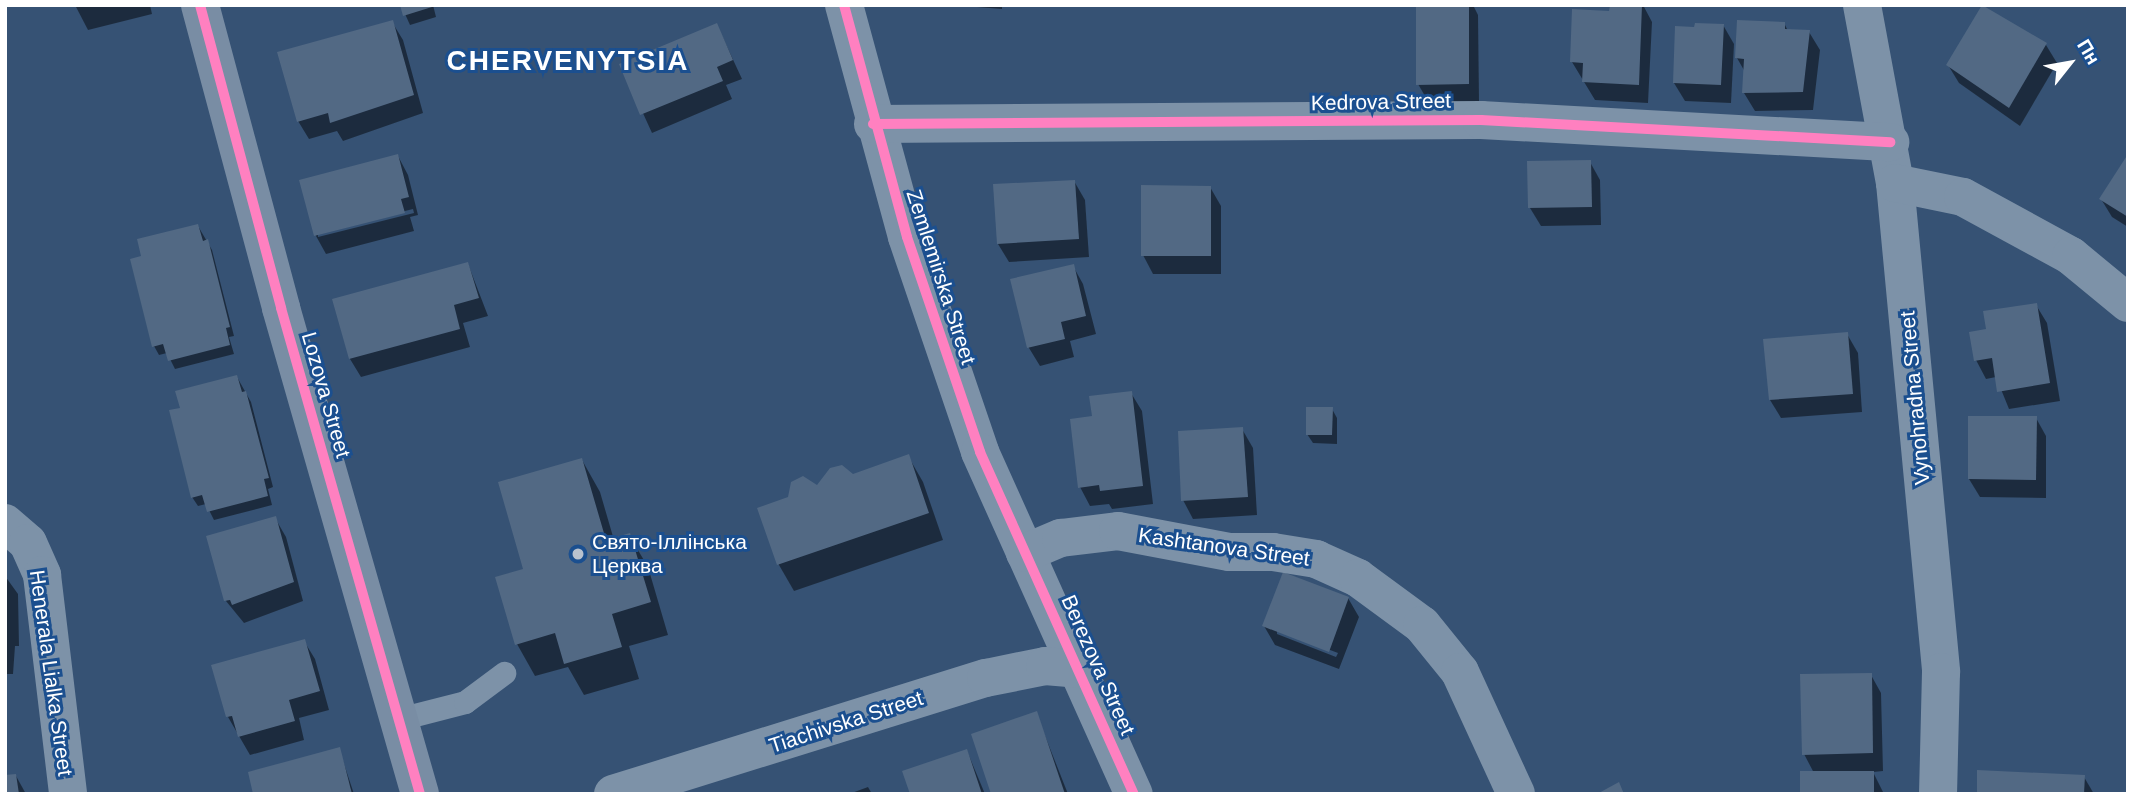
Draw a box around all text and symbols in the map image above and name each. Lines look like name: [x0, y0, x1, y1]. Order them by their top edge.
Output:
north arrow: [2035, 28, 2105, 98]
text: Пн: [2073, 36, 2104, 68]
district label: CHERVENYTSIA: [448, 44, 688, 78]
street label: Kedrova Street: [1311, 88, 1451, 116]
street label: Zemlemirska Street: [901, 187, 981, 367]
street label: Vynohradna Street: [1895, 310, 1935, 486]
street label: Lozova Street: [296, 329, 356, 461]
street label: Kashtanova Street: [1137, 522, 1311, 572]
place label: Свято-Іллінська Церква: [592, 529, 747, 579]
marker: Свято-Іллінська Церква: [570, 546, 586, 562]
street label: Henerala Lialka Street: [24, 568, 78, 778]
street label: Berezova Street: [1056, 591, 1140, 739]
street label: Tiachivska Street: [766, 685, 926, 759]

